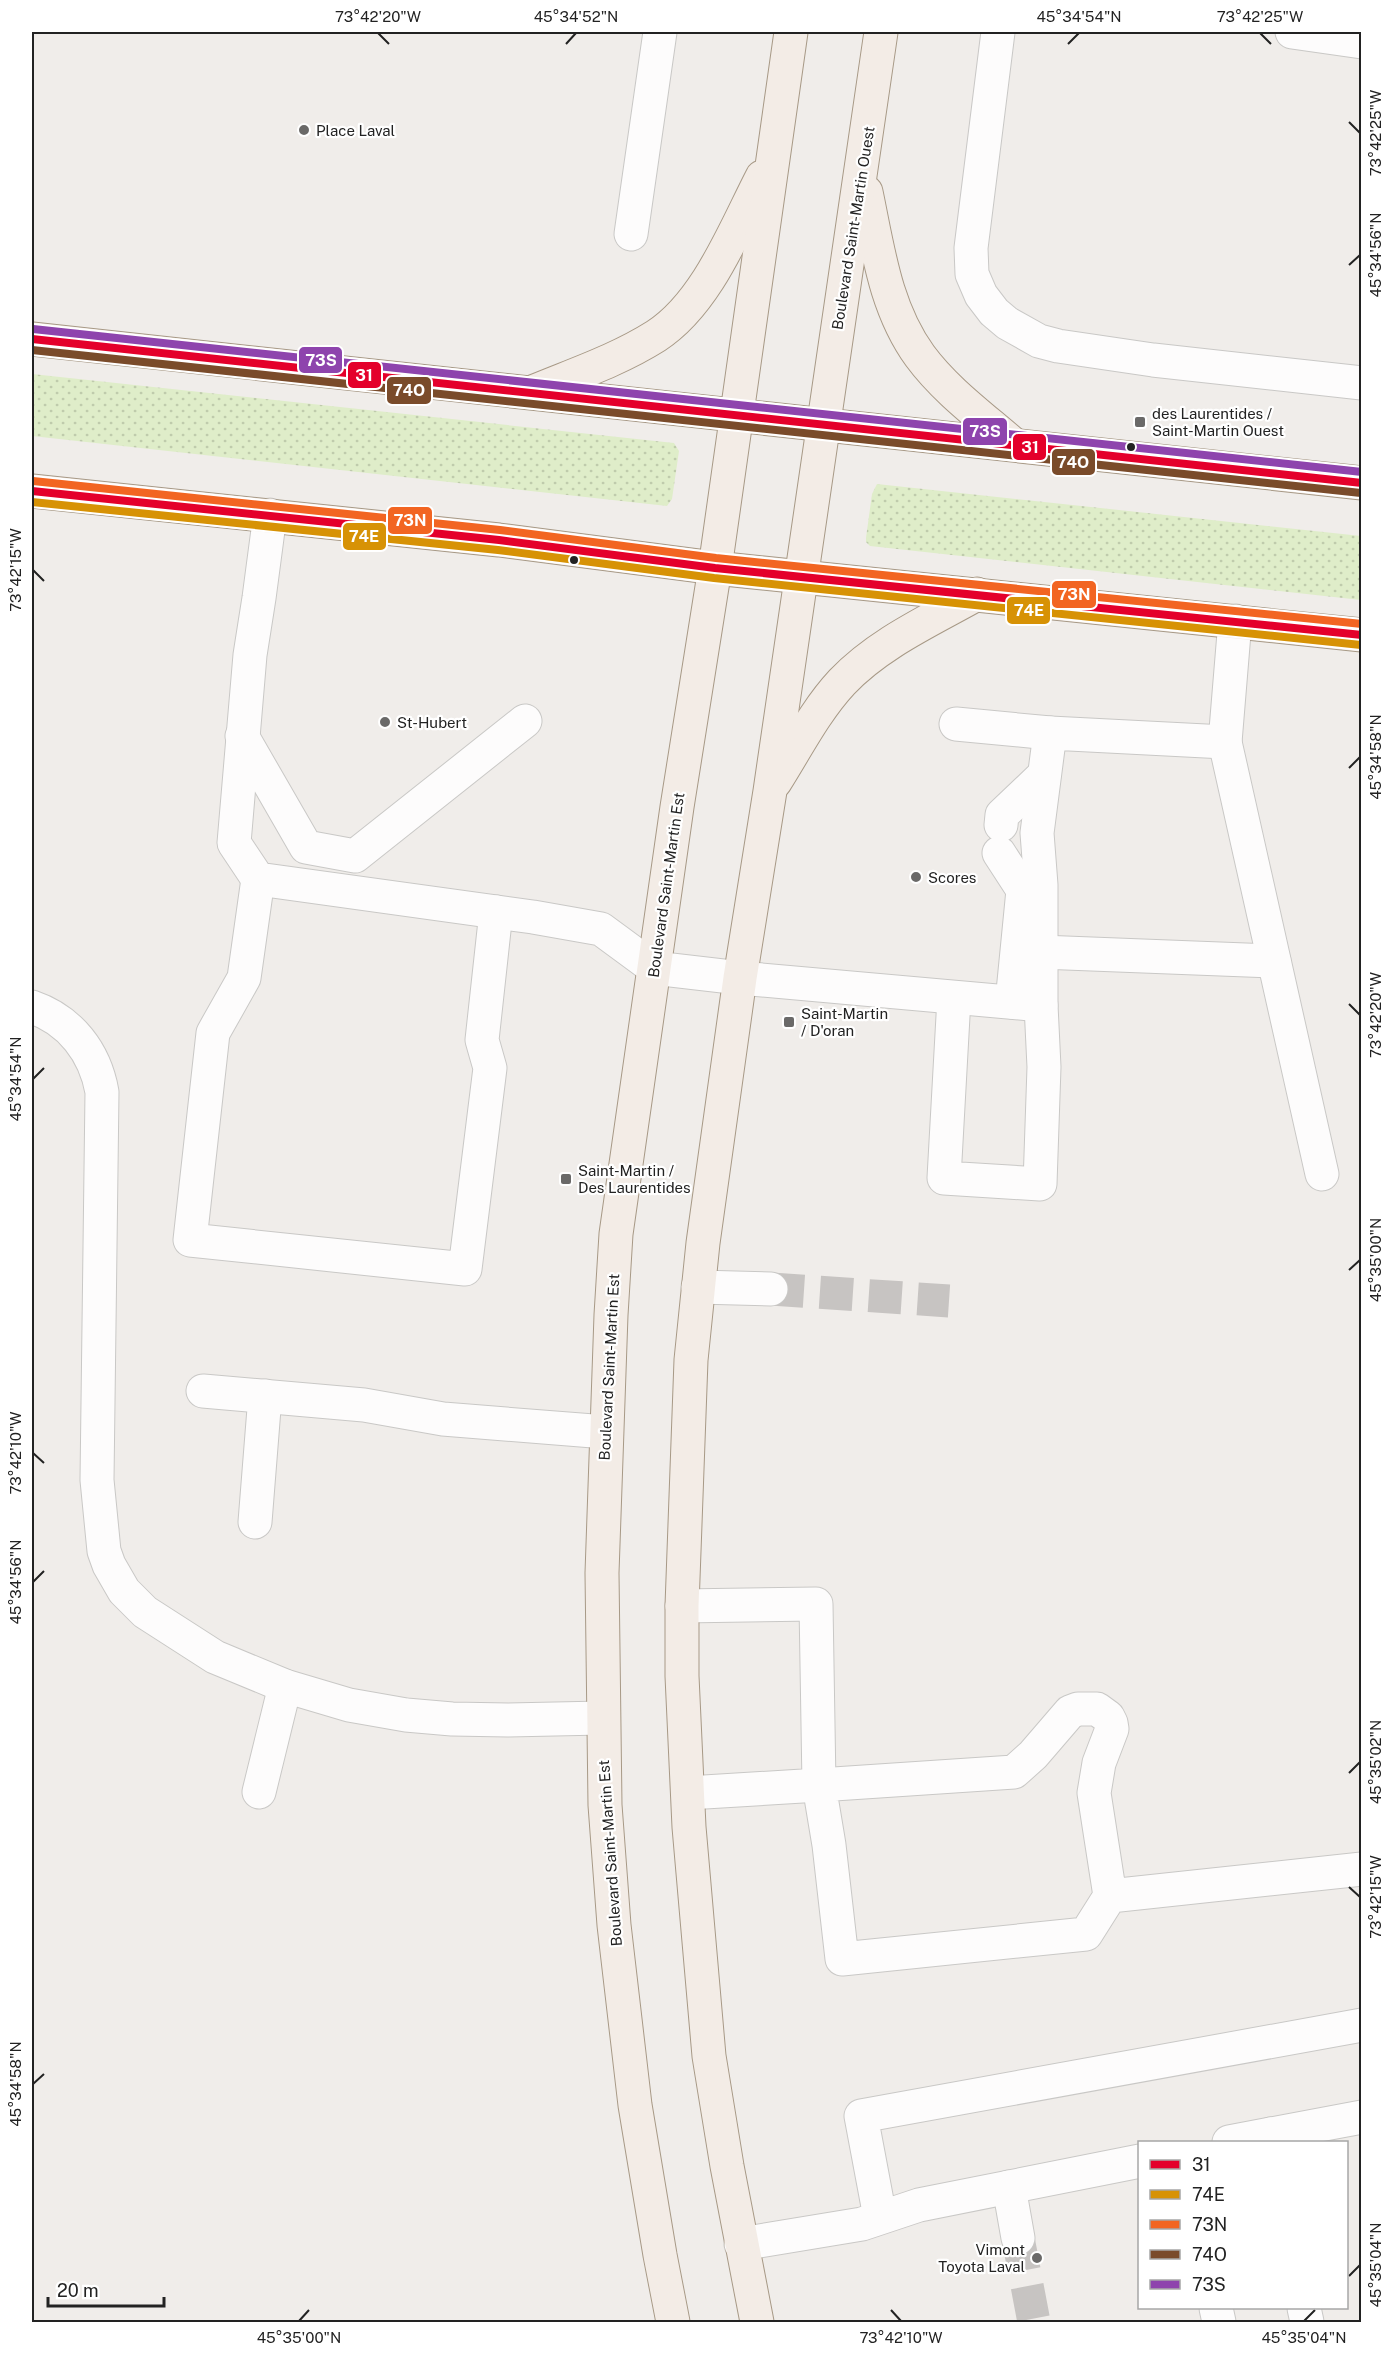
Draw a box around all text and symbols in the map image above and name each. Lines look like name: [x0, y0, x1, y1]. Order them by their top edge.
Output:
text: 73°42'20"W: [335, 8, 421, 25]
text: 45°34'52"N: [534, 8, 618, 25]
text: 45°34'54"N: [1036, 8, 1122, 25]
text: 73°42'25"W: [1217, 8, 1303, 25]
text: 73°42'25"W: [1367, 90, 1384, 176]
place label: Place Laval: [316, 122, 395, 139]
marker: Place Laval: [297, 123, 311, 137]
street label: Boulevard Saint-Martin Ouest: [828, 125, 878, 331]
text: 45°34'56"N: [1367, 212, 1384, 298]
line badge: 73S: [298, 346, 343, 374]
text: 73S: [305, 351, 337, 370]
line badge: 31: [347, 361, 382, 389]
text: 31: [355, 366, 373, 385]
line badge: 74O: [386, 376, 432, 405]
text: 74O: [393, 381, 425, 400]
place label: des Laurentides / Saint-Martin Ouest: [1152, 405, 1284, 439]
marker: des Laurentides / Saint-Martin Ouest: [1133, 415, 1147, 429]
line badge: 73S: [962, 417, 1008, 446]
text: 73S: [969, 422, 1001, 441]
line badge: 31: [1012, 433, 1047, 461]
text: 31: [1021, 438, 1039, 457]
unlabelled marker: [1125, 441, 1137, 453]
line badge: 74O: [1051, 448, 1096, 476]
text: 74O: [1057, 453, 1089, 472]
line badge: 73N: [387, 506, 433, 535]
text: 73N: [393, 511, 427, 530]
line badge: 74E: [342, 522, 387, 551]
text: 74E: [349, 527, 379, 546]
text: 73°42'15"W: [7, 528, 24, 612]
unlabelled marker: [568, 554, 580, 566]
line badge: 73N: [1051, 580, 1097, 609]
text: 73N: [1057, 585, 1091, 604]
line badge: 74E: [1006, 596, 1051, 625]
text: 74E: [1014, 601, 1044, 620]
place label: St-Hubert: [397, 714, 467, 731]
text: 45°34'58"N: [1367, 714, 1384, 800]
marker: St-Hubert: [378, 715, 392, 729]
street label: Boulevard Saint-Martin Est: [645, 791, 687, 979]
place label: Scores: [928, 869, 976, 886]
marker: Scores: [909, 870, 923, 884]
text: 73°42'20"W: [1367, 972, 1384, 1058]
place label: Saint-Martin / D'oran: [801, 1005, 888, 1039]
marker: Saint-Martin / D'oran: [782, 1015, 796, 1029]
text: 45°34'54"N: [7, 1036, 24, 1122]
place label: Saint-Martin / Des Laurentides: [578, 1162, 691, 1196]
marker: Saint-Martin / Des Laurentides: [559, 1172, 573, 1186]
text: 45°35'00"N: [1367, 1218, 1384, 1302]
street label: Boulevard Saint-Martin Est: [596, 1273, 622, 1461]
text: 73°42'10"W: [7, 1411, 24, 1495]
text: 45°34'56"N: [7, 1539, 24, 1625]
text: 45°35'02"N: [1367, 1720, 1384, 1804]
street label: Boulevard Saint-Martin Est: [595, 1759, 625, 1947]
text: 73°42'15"W: [1367, 1855, 1384, 1939]
text: 45°34'58"N: [7, 2041, 24, 2127]
legend: [1138, 2141, 1348, 2309]
text: 31: [1192, 2154, 1211, 2175]
text: 74E: [1192, 2184, 1225, 2205]
text: 73N: [1192, 2214, 1227, 2235]
text: 45°35'04"N: [1367, 2223, 1384, 2307]
place label: Vimont Toyota Laval: [938, 2241, 1025, 2275]
text: 74O: [1192, 2244, 1227, 2265]
marker: Vimont Toyota Laval: [1030, 2251, 1044, 2265]
scale bar: [48, 2270, 164, 2308]
text: 73S: [1192, 2274, 1226, 2295]
text: 20 m: [57, 2280, 99, 2301]
text: 45°35'00"N: [257, 2329, 341, 2346]
text: 73°42'10"W: [859, 2329, 943, 2346]
text: 45°35'04"N: [1262, 2329, 1346, 2346]

